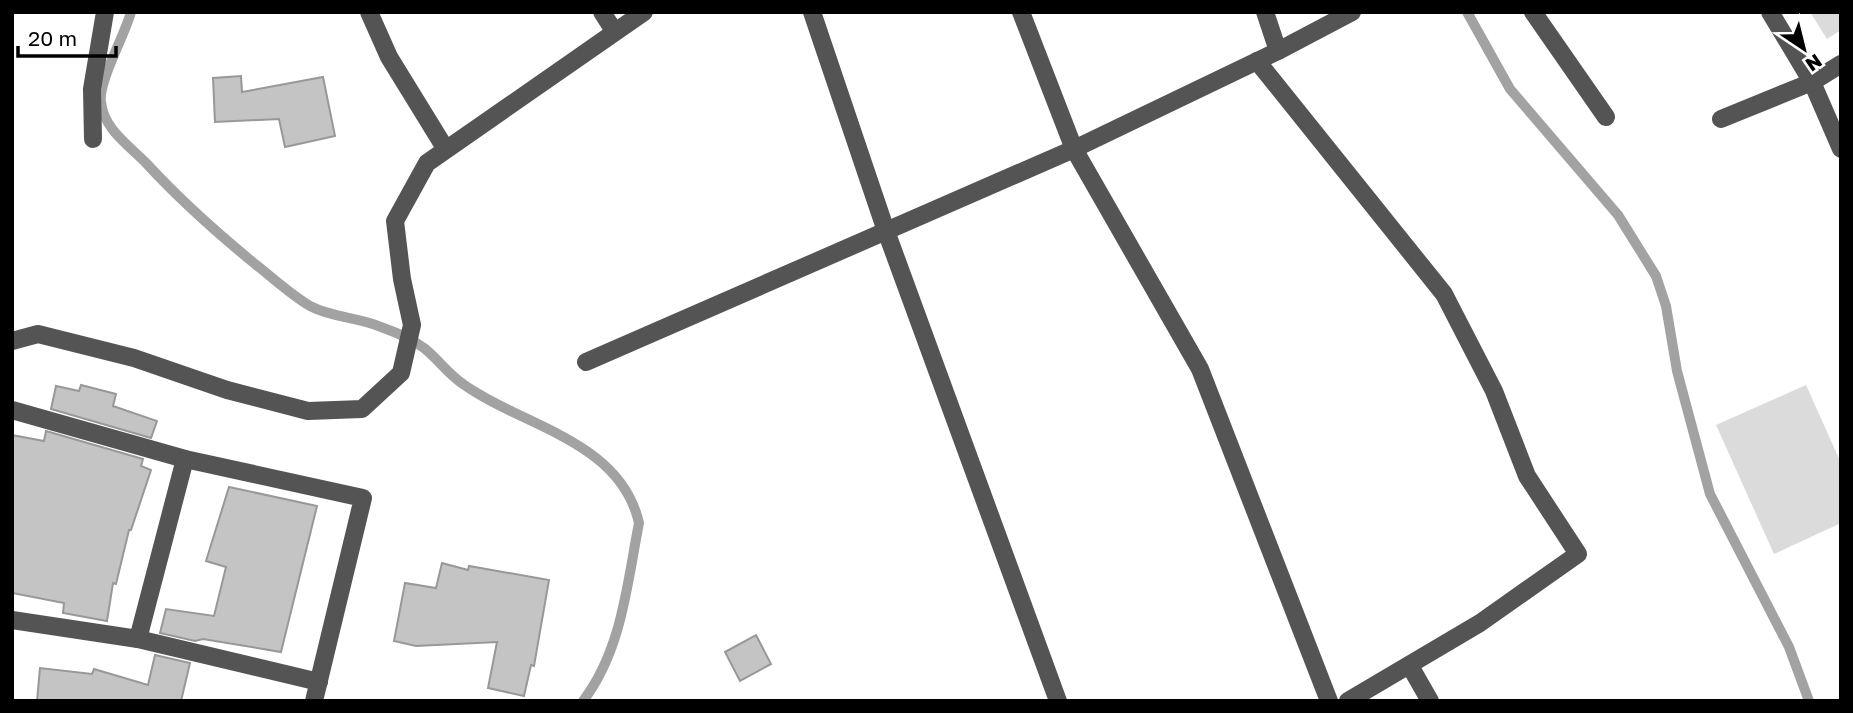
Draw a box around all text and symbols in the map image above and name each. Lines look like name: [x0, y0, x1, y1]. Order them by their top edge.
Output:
scale bar: [18, 14, 116, 58]
north arrow: [1769, 14, 1839, 84]
text: 20 m: [28, 25, 77, 51]
text: N: [1802, 50, 1827, 77]

